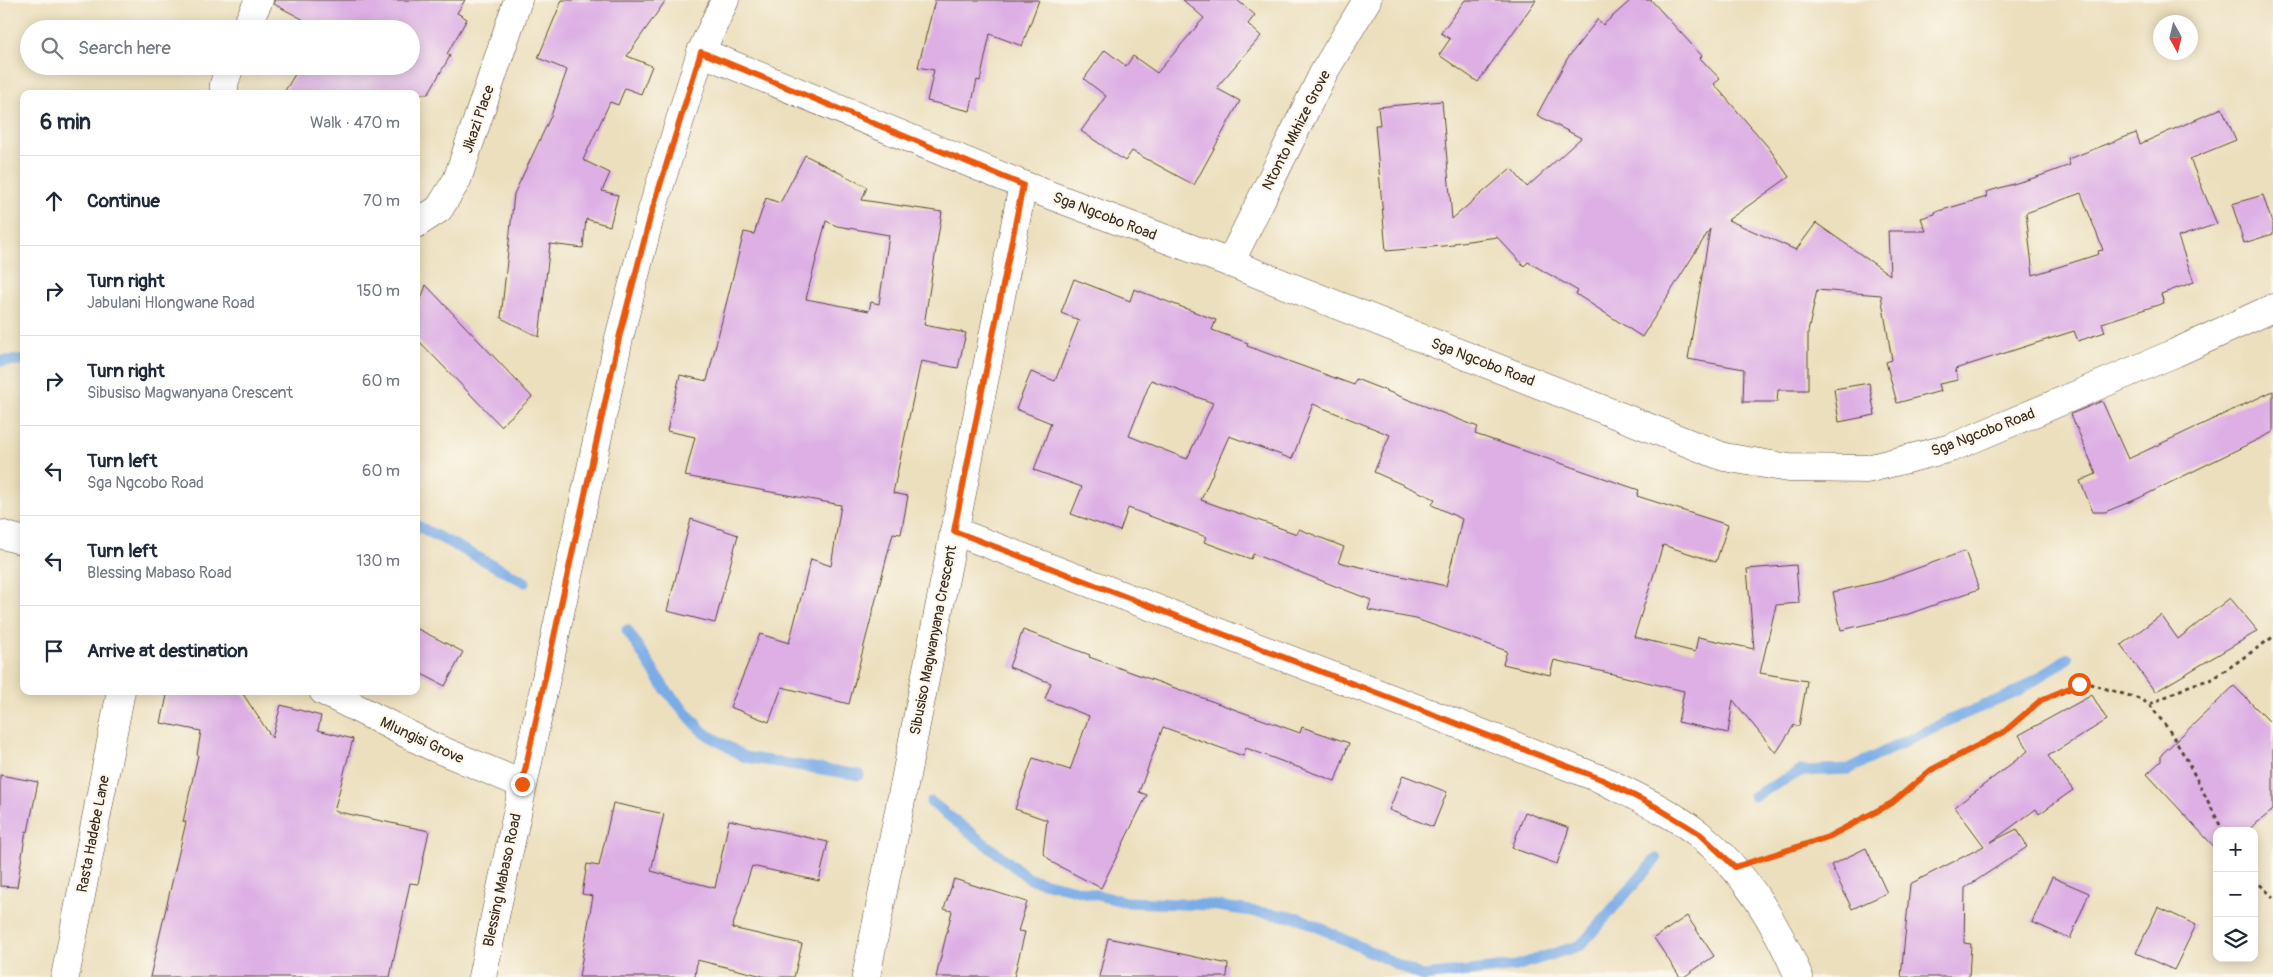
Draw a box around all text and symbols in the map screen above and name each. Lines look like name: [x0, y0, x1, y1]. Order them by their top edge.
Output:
north arrow: [2153, 15, 2198, 60]
search box: [20, 20, 420, 75]
icon: search: [38, 34, 66, 62]
text: Search here: [78, 36, 171, 60]
street label: Ntonto Mkhize Grove: [1258, 66, 1335, 194]
street label: Jikazi Place: [458, 82, 499, 156]
text: 6 min: [40, 109, 91, 136]
text: Walk · 470 m: [310, 113, 400, 133]
icon: ahead: [40, 187, 68, 215]
street label: Sga Ngcobo Road: [1050, 188, 1159, 245]
text: Continue: [87, 189, 160, 213]
text: 70 m: [363, 191, 400, 211]
text: Turn right: [87, 269, 165, 293]
icon: right: [40, 277, 68, 305]
text: 150 m: [356, 281, 400, 301]
text: Jabulani Hlongwane Road: [87, 293, 255, 313]
street label: Sga Ngcobo Road: [1428, 334, 1537, 391]
text: Turn right: [87, 359, 165, 383]
icon: right: [40, 367, 68, 395]
text: 60 m: [362, 371, 400, 391]
text: Sibusiso Magwanyana Crescent: [87, 383, 293, 403]
street label: Sga Ngcobo Road: [1929, 404, 2038, 461]
text: Turn left: [87, 449, 157, 473]
icon: left: [40, 457, 68, 485]
text: 60 m: [362, 461, 400, 481]
text: Sga Ngcobo Road: [87, 473, 204, 493]
text: Turn left: [87, 539, 157, 563]
street label: Sibusiso Magwanyana Crescent: [906, 543, 961, 737]
icon: left: [40, 547, 68, 575]
text: 130 m: [356, 551, 400, 571]
text: Blessing Mabaso Road: [87, 563, 232, 583]
icon: arrive: [40, 637, 68, 665]
text: Arrive at destination: [87, 639, 248, 663]
route start: [2068, 673, 2091, 696]
street label: Mlungisi Grove: [377, 713, 467, 768]
street label: Rasta Hadebe Lane: [73, 773, 114, 894]
route end: [511, 773, 534, 796]
street label: Blessing Mabaso Road: [479, 812, 526, 949]
map controls: [2213, 827, 2258, 962]
button: +: [2213, 827, 2258, 872]
button: −: [2213, 872, 2258, 917]
button: layers: [2213, 917, 2258, 962]

